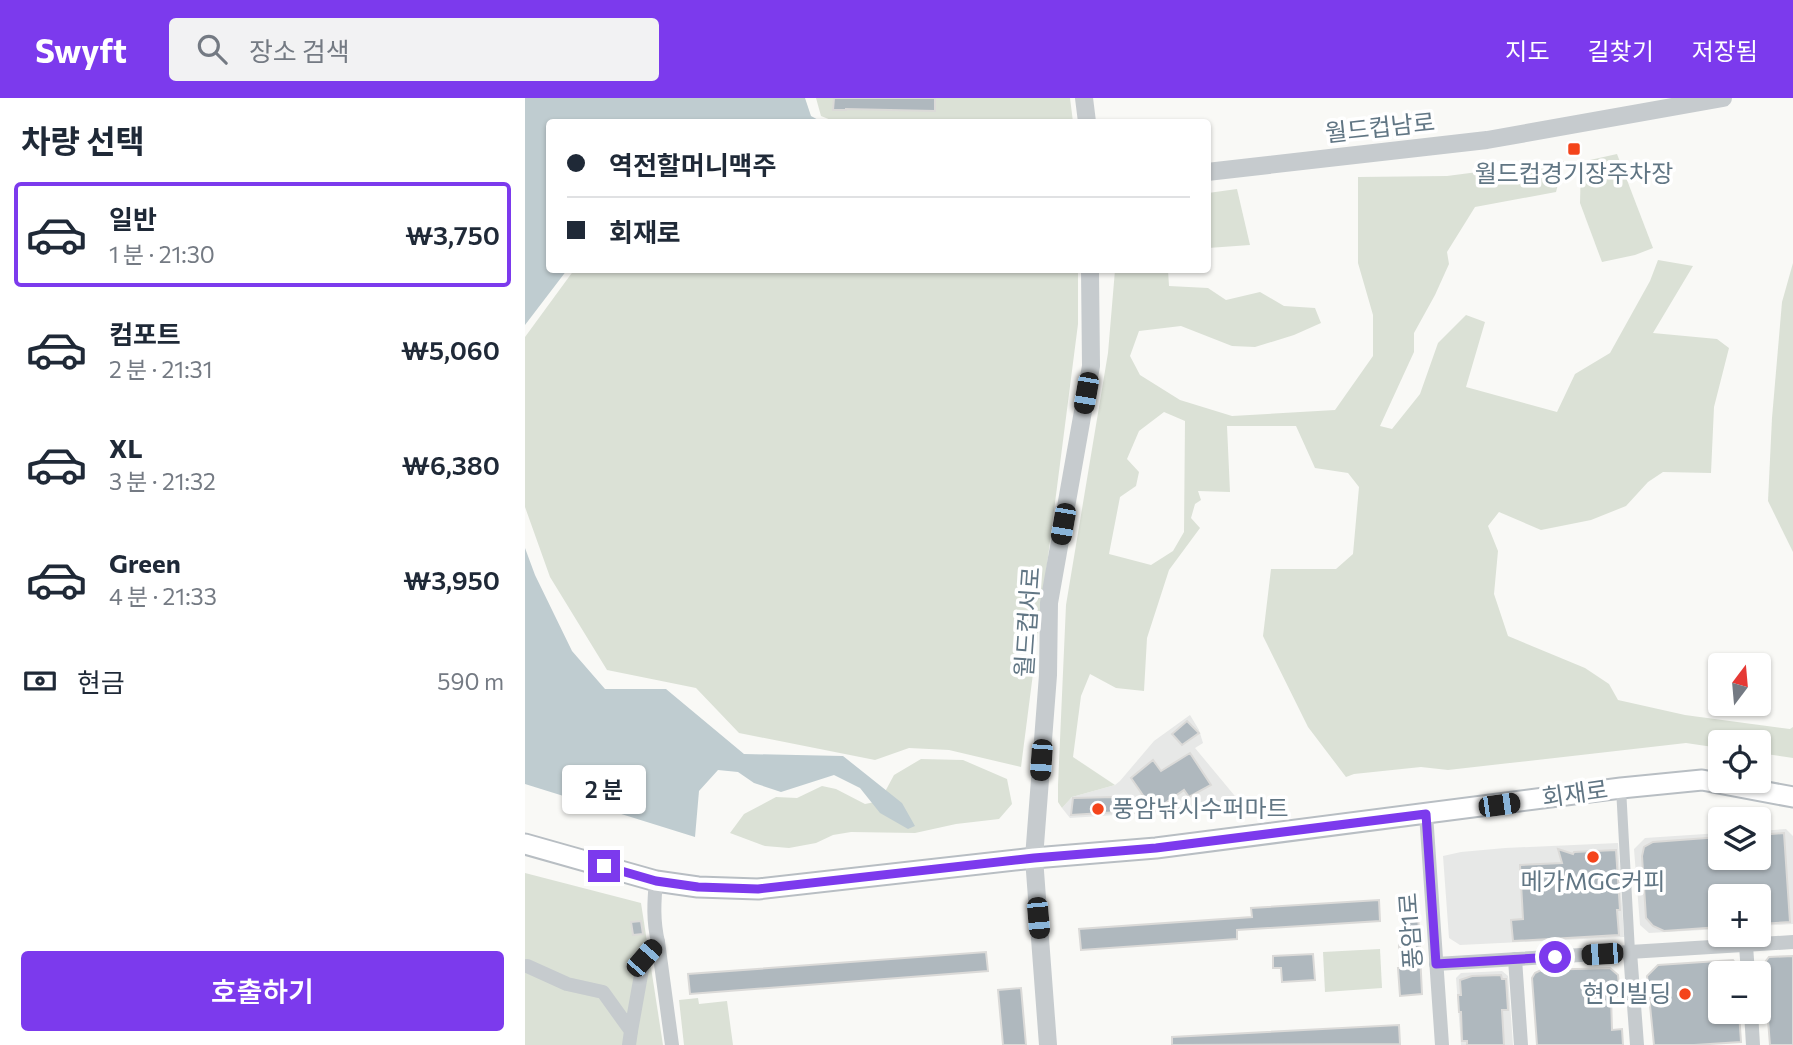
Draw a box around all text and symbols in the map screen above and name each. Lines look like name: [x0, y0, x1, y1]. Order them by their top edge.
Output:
search box: [169, 18, 659, 81]
text: Swyft: [35, 29, 127, 70]
icon: search: [193, 30, 231, 68]
text: 장소 검색: [249, 35, 350, 66]
text: 지도: [1505, 36, 1550, 65]
text: 길찾기: [1588, 36, 1654, 65]
text: 저장됨: [1692, 36, 1758, 65]
street label: 월드컵남로: [1323, 106, 1436, 147]
text: 차량 선택: [21, 120, 145, 160]
marker: 월드컵경기장주차장: [1566, 141, 1582, 157]
text: 역전할머니맥주: [609, 149, 776, 180]
place label: 월드컵경기장주차장: [1475, 158, 1673, 187]
icon: car: [25, 203, 88, 266]
text: 일반: [109, 203, 157, 234]
text: 회재로: [609, 216, 681, 247]
text: ₩3,750: [405, 219, 500, 250]
text: 1 분 · 21:30: [109, 240, 215, 268]
icon: car: [25, 318, 88, 381]
text: 컴포트: [109, 318, 181, 349]
text: ₩5,060: [401, 334, 500, 365]
text: 2 분 · 21:31: [109, 355, 213, 383]
car: [1073, 370, 1100, 416]
text: XL: [109, 432, 143, 463]
icon: car: [25, 433, 88, 496]
text: ₩6,380: [402, 449, 500, 480]
text: 3 분 · 21:32: [109, 467, 216, 495]
car: [1050, 501, 1077, 547]
text: Green: [109, 547, 181, 578]
icon: car: [25, 548, 88, 611]
text: ₩3,950: [403, 564, 500, 595]
street label: 월드컵서로: [1008, 566, 1045, 678]
text: 4 분 · 21:33: [109, 582, 217, 610]
north arrow: [1708, 653, 1771, 716]
map controls: [1708, 653, 1771, 1024]
icon: cash: [21, 662, 59, 700]
text: 현금: [77, 666, 125, 697]
text: 590 m: [437, 667, 504, 695]
button: locate: [1708, 730, 1771, 793]
car: [1030, 738, 1053, 782]
callout: 2 분: [562, 764, 646, 814]
street label: 회재로: [1540, 774, 1610, 811]
text: 2 분: [585, 775, 623, 803]
car: [1477, 792, 1522, 818]
place label: 풍암낚시수퍼마트: [1112, 793, 1289, 822]
marker: 풍암낚시수퍼마트: [1090, 801, 1106, 817]
button: layers: [1708, 807, 1771, 870]
marker: 메가MGC커피: [1585, 849, 1601, 865]
route end: [588, 850, 620, 882]
place label: 메가MGC커피: [1521, 866, 1665, 895]
button: +: [1708, 884, 1771, 947]
street label: 풍암1로: [1392, 892, 1427, 970]
car: [1026, 896, 1051, 940]
car: [623, 935, 666, 981]
route start: [1539, 941, 1571, 973]
car: [1581, 942, 1624, 966]
button: 호출하기: [21, 951, 504, 1031]
button: −: [1708, 961, 1771, 1024]
place label: 현인빌딩: [1583, 978, 1671, 1007]
marker: 현인빌딩: [1677, 986, 1693, 1002]

